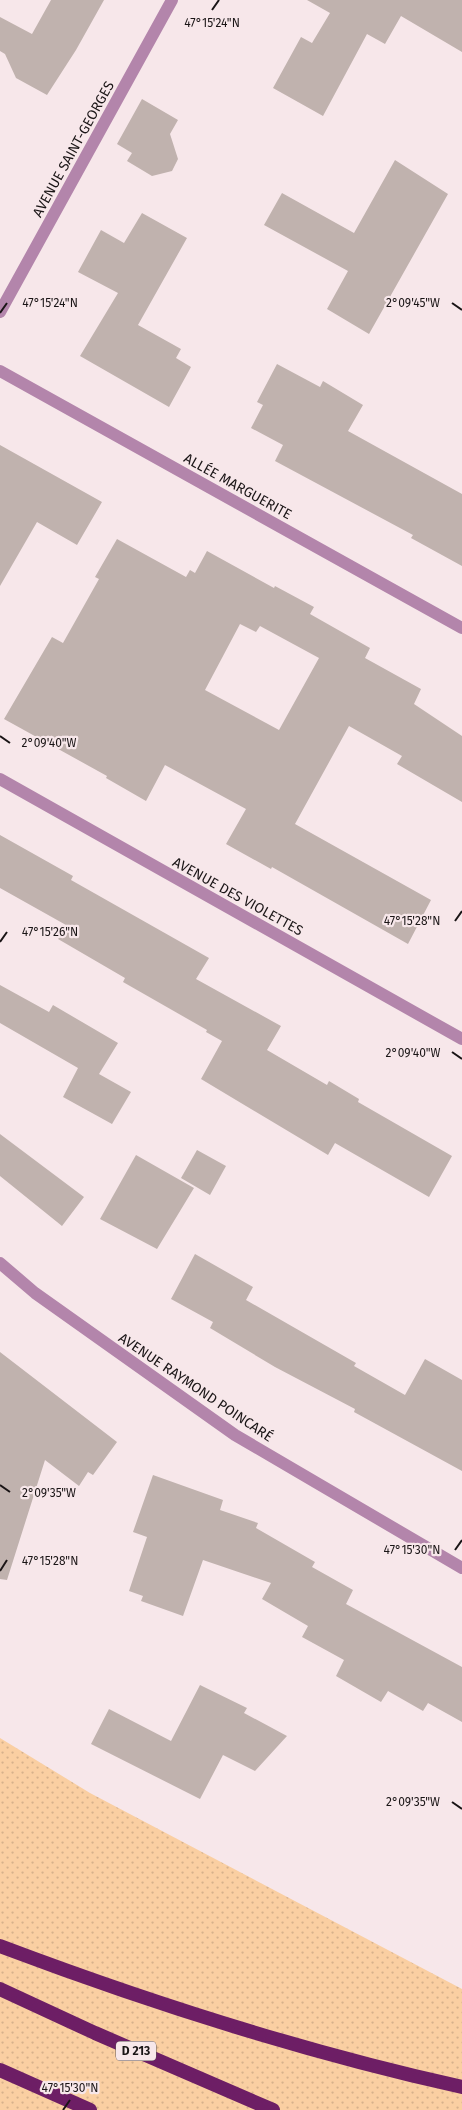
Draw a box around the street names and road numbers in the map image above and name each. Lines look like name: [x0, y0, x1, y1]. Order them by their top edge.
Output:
street label: AVENUE SAINT-GEORGES: [29, 78, 118, 220]
street label: ALLÉE MARGUERITE: [181, 449, 295, 523]
street label: AVENUE DES VIOLETTES: [170, 854, 306, 940]
street label: AVENUE RAYMOND POINCARÉ: [115, 1329, 277, 1445]
road number: D 213: [116, 2042, 156, 2060]

